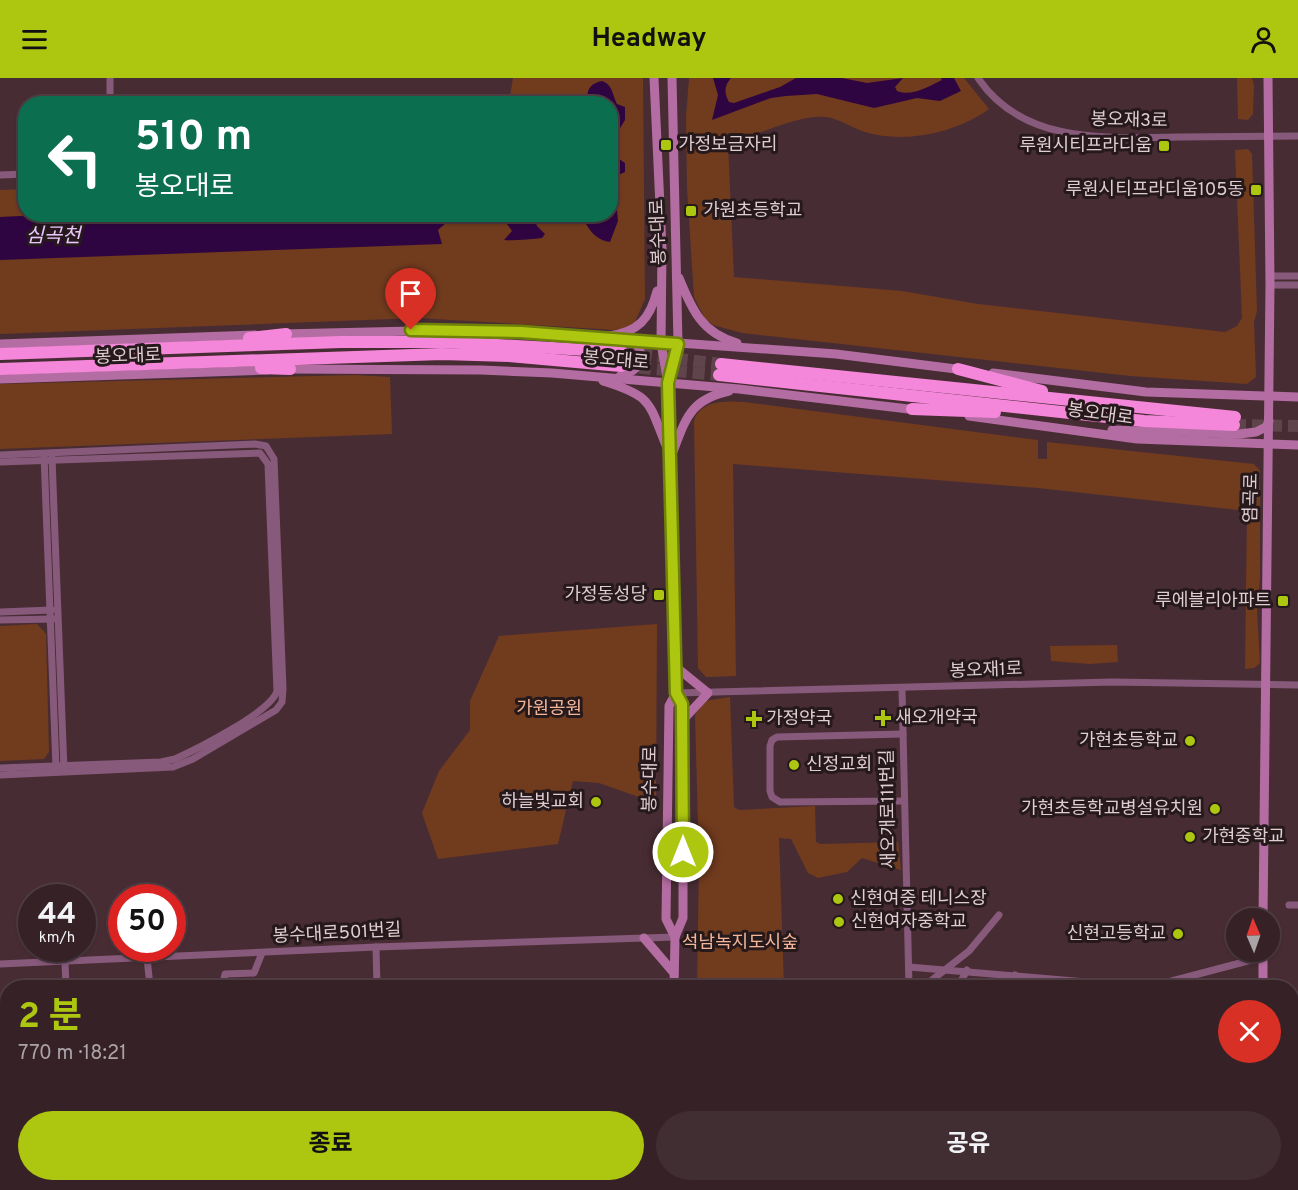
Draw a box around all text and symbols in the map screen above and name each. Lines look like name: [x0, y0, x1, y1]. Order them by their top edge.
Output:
text: Headway: [591, 22, 707, 56]
icon: menu: [18, 23, 51, 56]
icon: person: [1247, 23, 1280, 56]
street label: 봉오재3로: [1090, 109, 1168, 133]
text: 510 m: [135, 112, 252, 165]
icon: left: [36, 120, 114, 198]
place label: 가정보금자리: [678, 134, 777, 157]
place label: 루원시티프라디움: [1020, 135, 1152, 158]
marker: 가정보금자리: [659, 138, 673, 152]
marker: 루원시티프라디움: [1157, 139, 1171, 153]
text: 봉오대로: [135, 171, 234, 205]
place label: 루원시티프라디움105동: [1066, 179, 1244, 202]
marker: 루원시티프라디움105동: [1249, 183, 1263, 197]
street label: 봉수대로: [646, 198, 672, 266]
place label: 가원초등학교: [703, 200, 802, 223]
marker: 가원초등학교: [684, 204, 698, 218]
water label: 심곡천: [25, 224, 83, 250]
pin: [385, 268, 436, 330]
icon: arrive: [394, 277, 427, 310]
street label: 봉오대로: [94, 344, 162, 370]
street label: 봉오대로: [582, 347, 650, 375]
street label: 봉오대로: [1066, 399, 1134, 431]
street label: 염곡로: [1240, 473, 1264, 523]
place label: 가정동성당: [564, 584, 647, 607]
marker: 가정동성당: [652, 588, 666, 602]
place label: 루에블리아파트: [1155, 590, 1271, 613]
marker: 루에블리아파트: [1276, 594, 1290, 608]
street label: 봉오재1로: [949, 658, 1023, 684]
park label: 가원공원: [516, 698, 582, 721]
place label: 새오개약국: [895, 707, 978, 730]
place label: 가정약국: [766, 708, 832, 731]
marker: 새오개약국: [876, 711, 890, 725]
marker: 가정약국: [747, 712, 761, 726]
place label: 가현초등학교: [1079, 730, 1178, 753]
marker: 가현초등학교: [1183, 734, 1197, 748]
street label: 봉수대로: [639, 746, 663, 812]
street label: 새오개로111번길: [876, 749, 902, 869]
place label: 신정교회: [806, 754, 872, 777]
marker: 신정교회: [787, 758, 801, 772]
place label: 하늘빛교회: [501, 791, 584, 814]
marker: 하늘빛교회: [589, 795, 603, 809]
place label: 가현초등학교병설유치원: [1021, 798, 1203, 821]
marker: 가현초등학교병설유치원: [1208, 802, 1222, 816]
position arrow: [651, 820, 715, 884]
place label: 가현중학교: [1202, 826, 1285, 849]
marker: 가현중학교: [1183, 830, 1197, 844]
speed limit sign: 50: [108, 884, 186, 962]
place label: 신현여중 테니스장: [850, 888, 987, 911]
marker: 신현여중 테니스장: [831, 892, 845, 906]
text: 44: [38, 897, 76, 934]
north arrow: [1226, 908, 1280, 962]
map controls: [1226, 908, 1280, 962]
place label: 신현여자중학교: [851, 911, 967, 934]
marker: 신현여자중학교: [832, 915, 846, 929]
street label: 봉수대로501번길: [272, 919, 402, 949]
place label: 신현고등학교: [1067, 923, 1166, 946]
marker: 신현고등학교: [1171, 927, 1185, 941]
text: km/h: [39, 929, 75, 948]
park label: 석남녹지도시숲: [682, 932, 798, 955]
text: 2 분: [18, 995, 82, 1041]
button: close: [1218, 1000, 1281, 1063]
text: 770 m · 18:21: [18, 1041, 127, 1067]
button: 종료: [18, 1111, 644, 1180]
button: 공유: [656, 1111, 1281, 1180]

